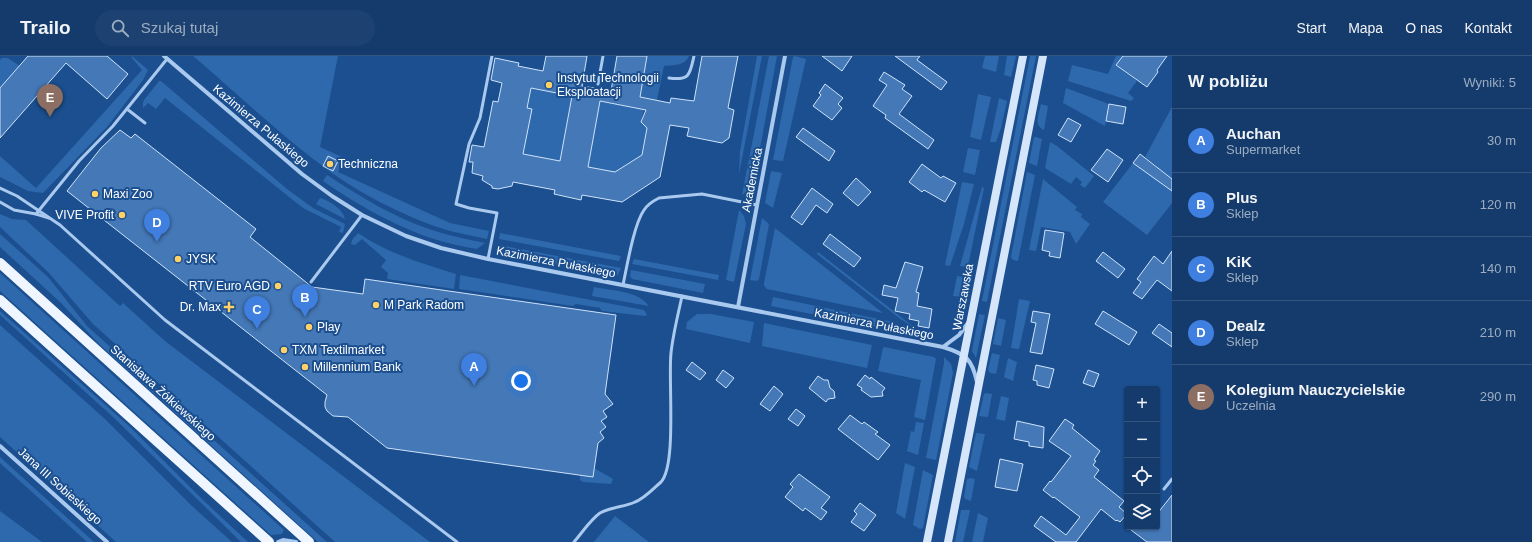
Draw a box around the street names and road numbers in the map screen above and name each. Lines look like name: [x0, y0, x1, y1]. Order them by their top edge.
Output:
street label: Kazimierza Pułaskiego: [210, 82, 312, 171]
street label: Akademicka: [739, 146, 765, 213]
street label: Kazimierza Pułaskiego: [495, 244, 617, 281]
street label: Warszawska: [950, 262, 976, 332]
street label: Kazimierza Pułaskiego: [813, 306, 935, 343]
street label: Stanisława Żółkiewskiego: [108, 342, 219, 444]
street label: Jana III Sobieskiego: [15, 445, 105, 528]

